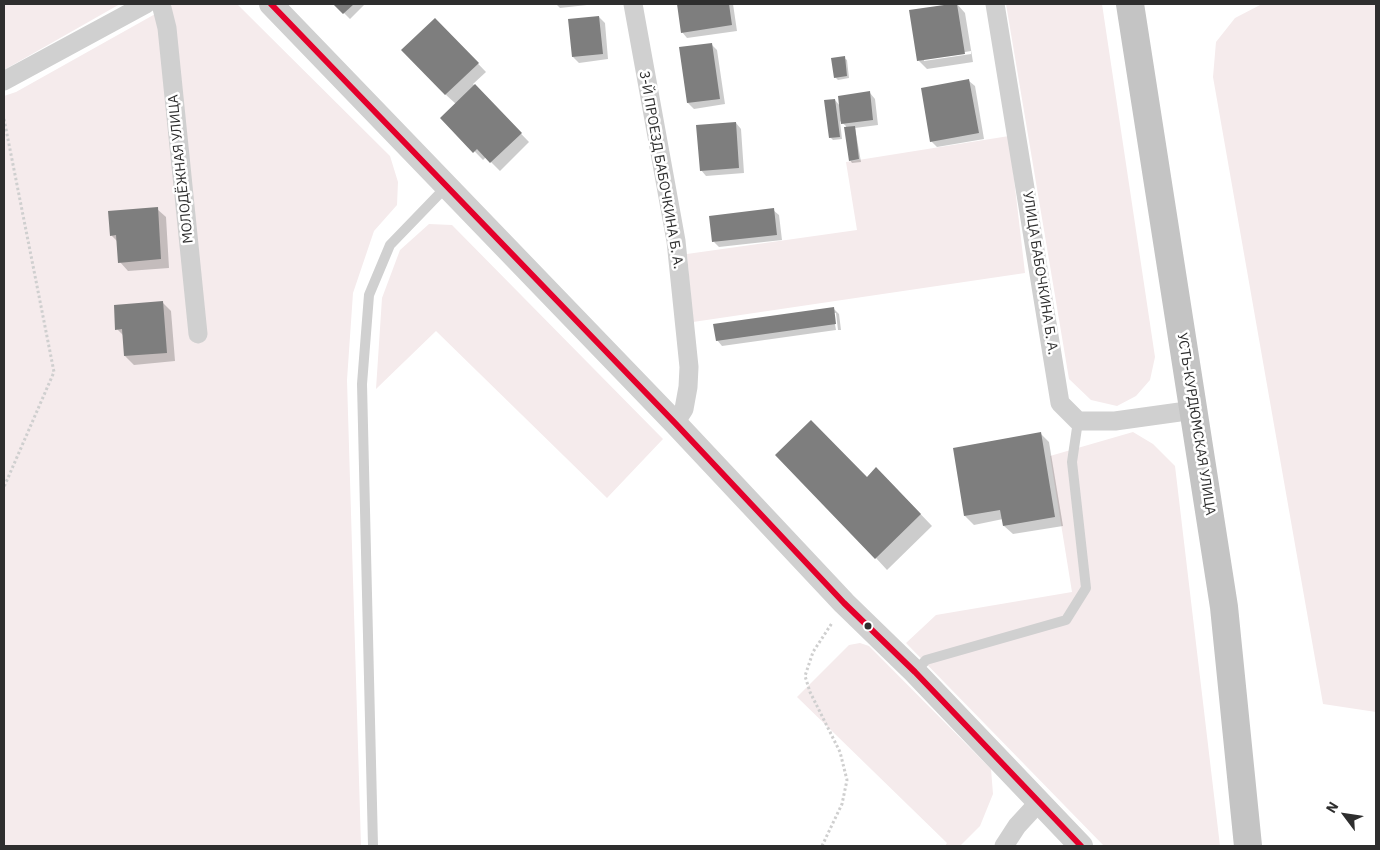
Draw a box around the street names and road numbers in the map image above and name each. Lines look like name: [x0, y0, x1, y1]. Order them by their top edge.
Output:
street label: 3-Й ПРОЕЗД БАБОЧКИНА Б. А.: [635, 70, 687, 270]
street label: МОЛОДЁЖНАЯ УЛИЦА: [165, 94, 197, 244]
street label: УЛИЦА БАБОЧКИНА Б. А.: [1019, 190, 1061, 356]
street label: УСТЬ-КУРДЮМСКАЯ УЛИЦА: [1173, 331, 1219, 517]

